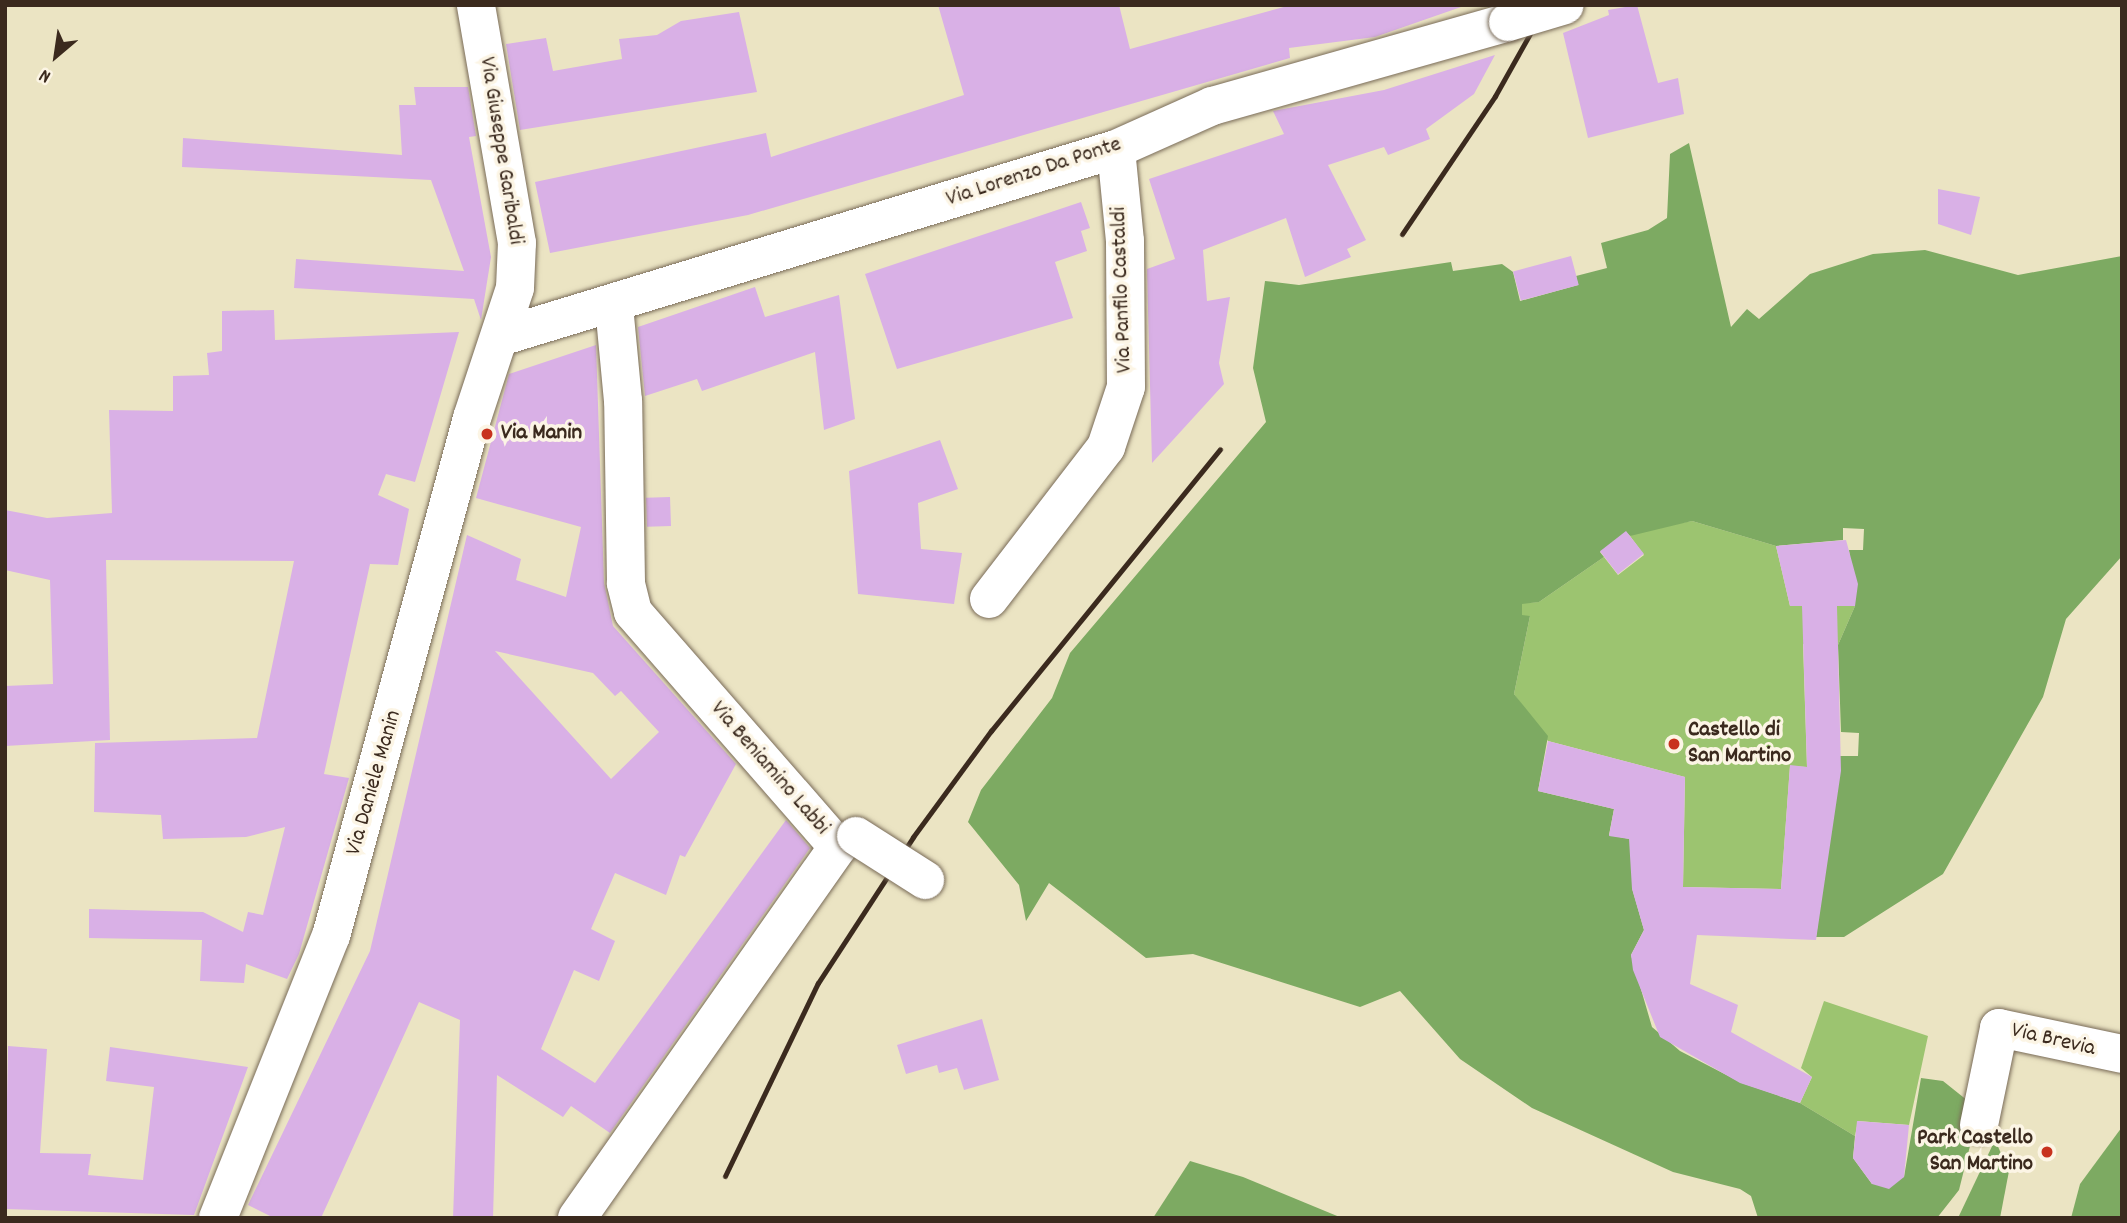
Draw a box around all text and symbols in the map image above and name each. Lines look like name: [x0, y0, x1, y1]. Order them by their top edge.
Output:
north arrow: [21, 21, 91, 91]
street label: Via Giuseppe Garibaldi: [472, 55, 528, 247]
text: N: [35, 61, 56, 89]
street label: Via Lorenzo Da Ponte: [943, 132, 1125, 214]
street label: Via Panfilo Castaldi: [1106, 206, 1140, 374]
place label: Via Manin: [501, 420, 582, 448]
marker: Via Manin: [479, 426, 495, 442]
street label: Via Beniamino Labbi: [703, 696, 835, 842]
street label: Via Daniele Manin: [341, 707, 409, 859]
place label: Castello di San Martino: [1688, 717, 1791, 771]
marker: Castello di San Martino: [1666, 736, 1682, 752]
street label: Via Brevia: [2008, 1018, 2098, 1064]
place label: Park Castello San Martino: [1917, 1125, 2033, 1179]
marker: Park Castello San Martino: [2039, 1144, 2055, 1160]

